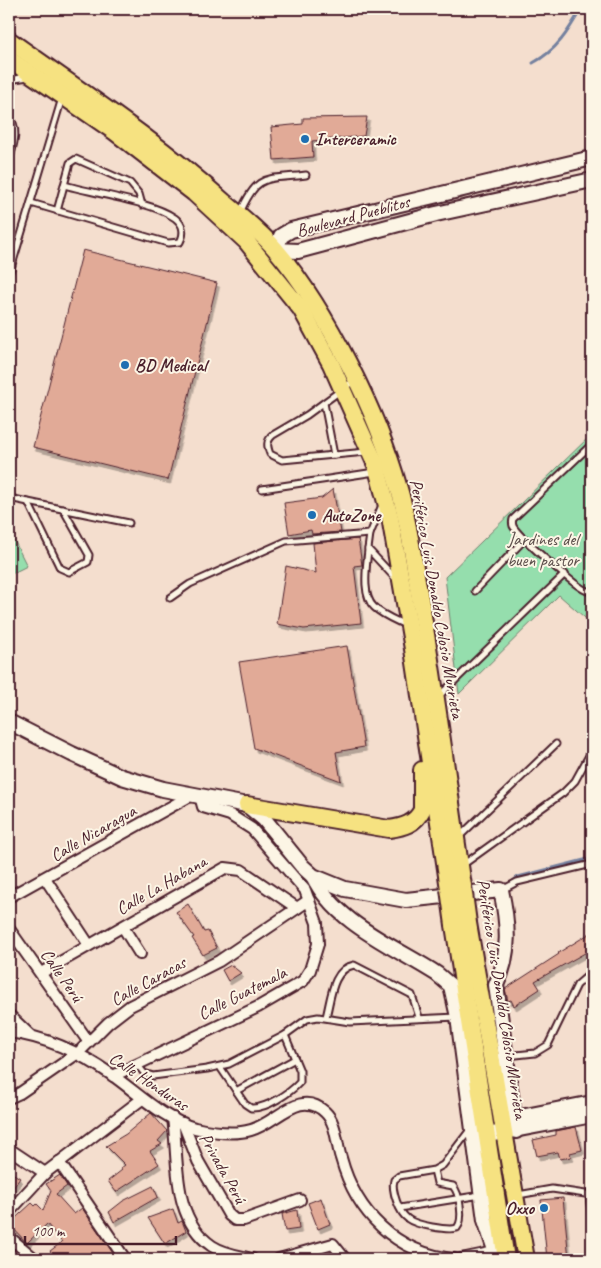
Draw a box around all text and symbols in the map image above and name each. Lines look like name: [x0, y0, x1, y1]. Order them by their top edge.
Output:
place label: Interceramic: [315, 128, 397, 150]
marker: Interceramic: [299, 133, 311, 145]
street label: Boulevard Pueblitos: [294, 190, 414, 242]
place label: BD Medical: [135, 354, 210, 376]
marker: BD Medical: [119, 359, 131, 371]
street label: Periférico Luis Donaldo Colosio Murrieta: [405, 478, 469, 722]
place label: AutoZone: [322, 504, 382, 526]
marker: AutoZone: [306, 509, 318, 521]
park label: Jardines del buen pastor: [507, 528, 581, 571]
street label: Calle Nicaragua: [46, 799, 141, 866]
street label: Calle La Habana: [112, 850, 211, 920]
street label: Periférico Luis Donaldo Colosio Murrieta: [472, 877, 532, 1122]
street label: Calle Perú: [36, 944, 89, 1007]
street label: Calle Caracas: [106, 950, 191, 1011]
street label: Calle Guatemala: [194, 961, 291, 1025]
street label: Calle Honduras: [105, 1047, 194, 1117]
street label: Privada Perú: [195, 1129, 252, 1208]
place label: Oxxo: [506, 1197, 535, 1219]
marker: Oxxo: [538, 1202, 550, 1214]
scale bar: [25, 1213, 176, 1245]
text: 100 m: [32, 1222, 66, 1241]

